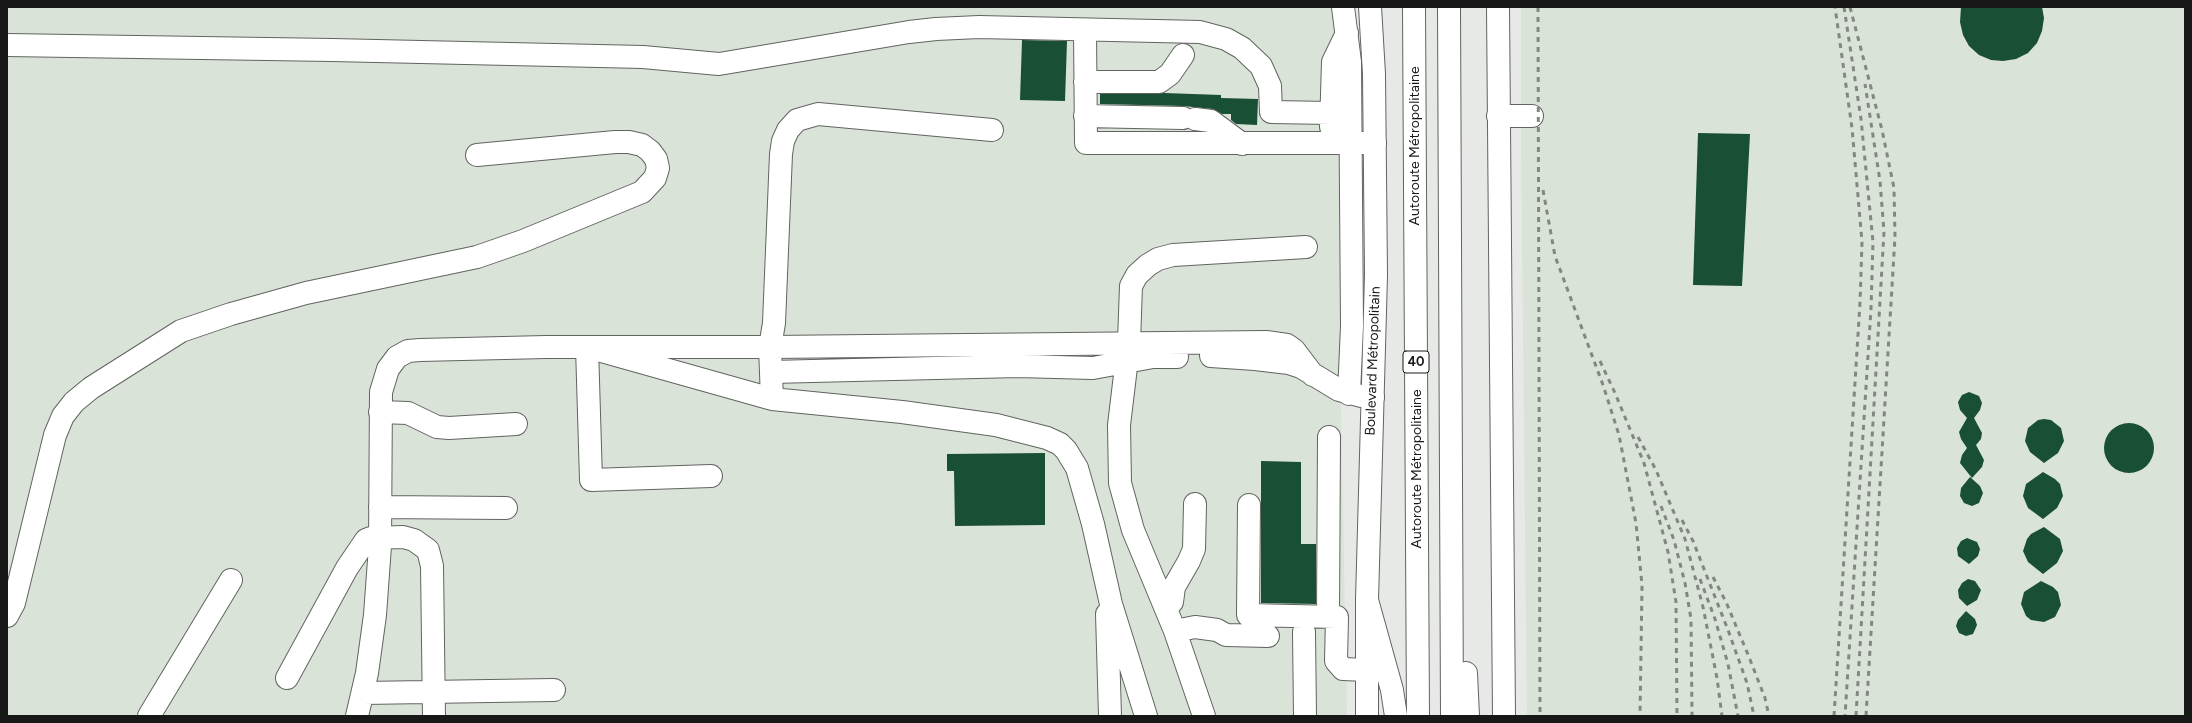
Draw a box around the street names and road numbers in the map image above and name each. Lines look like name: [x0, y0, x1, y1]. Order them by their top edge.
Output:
street label: Autoroute Métropolitaine: [1407, 66, 1423, 226]
street label: Boulevard Métropolitain: [1362, 286, 1384, 436]
road number: 40: [1403, 351, 1429, 373]
street label: Autoroute Métropolitaine: [1409, 389, 1425, 549]

